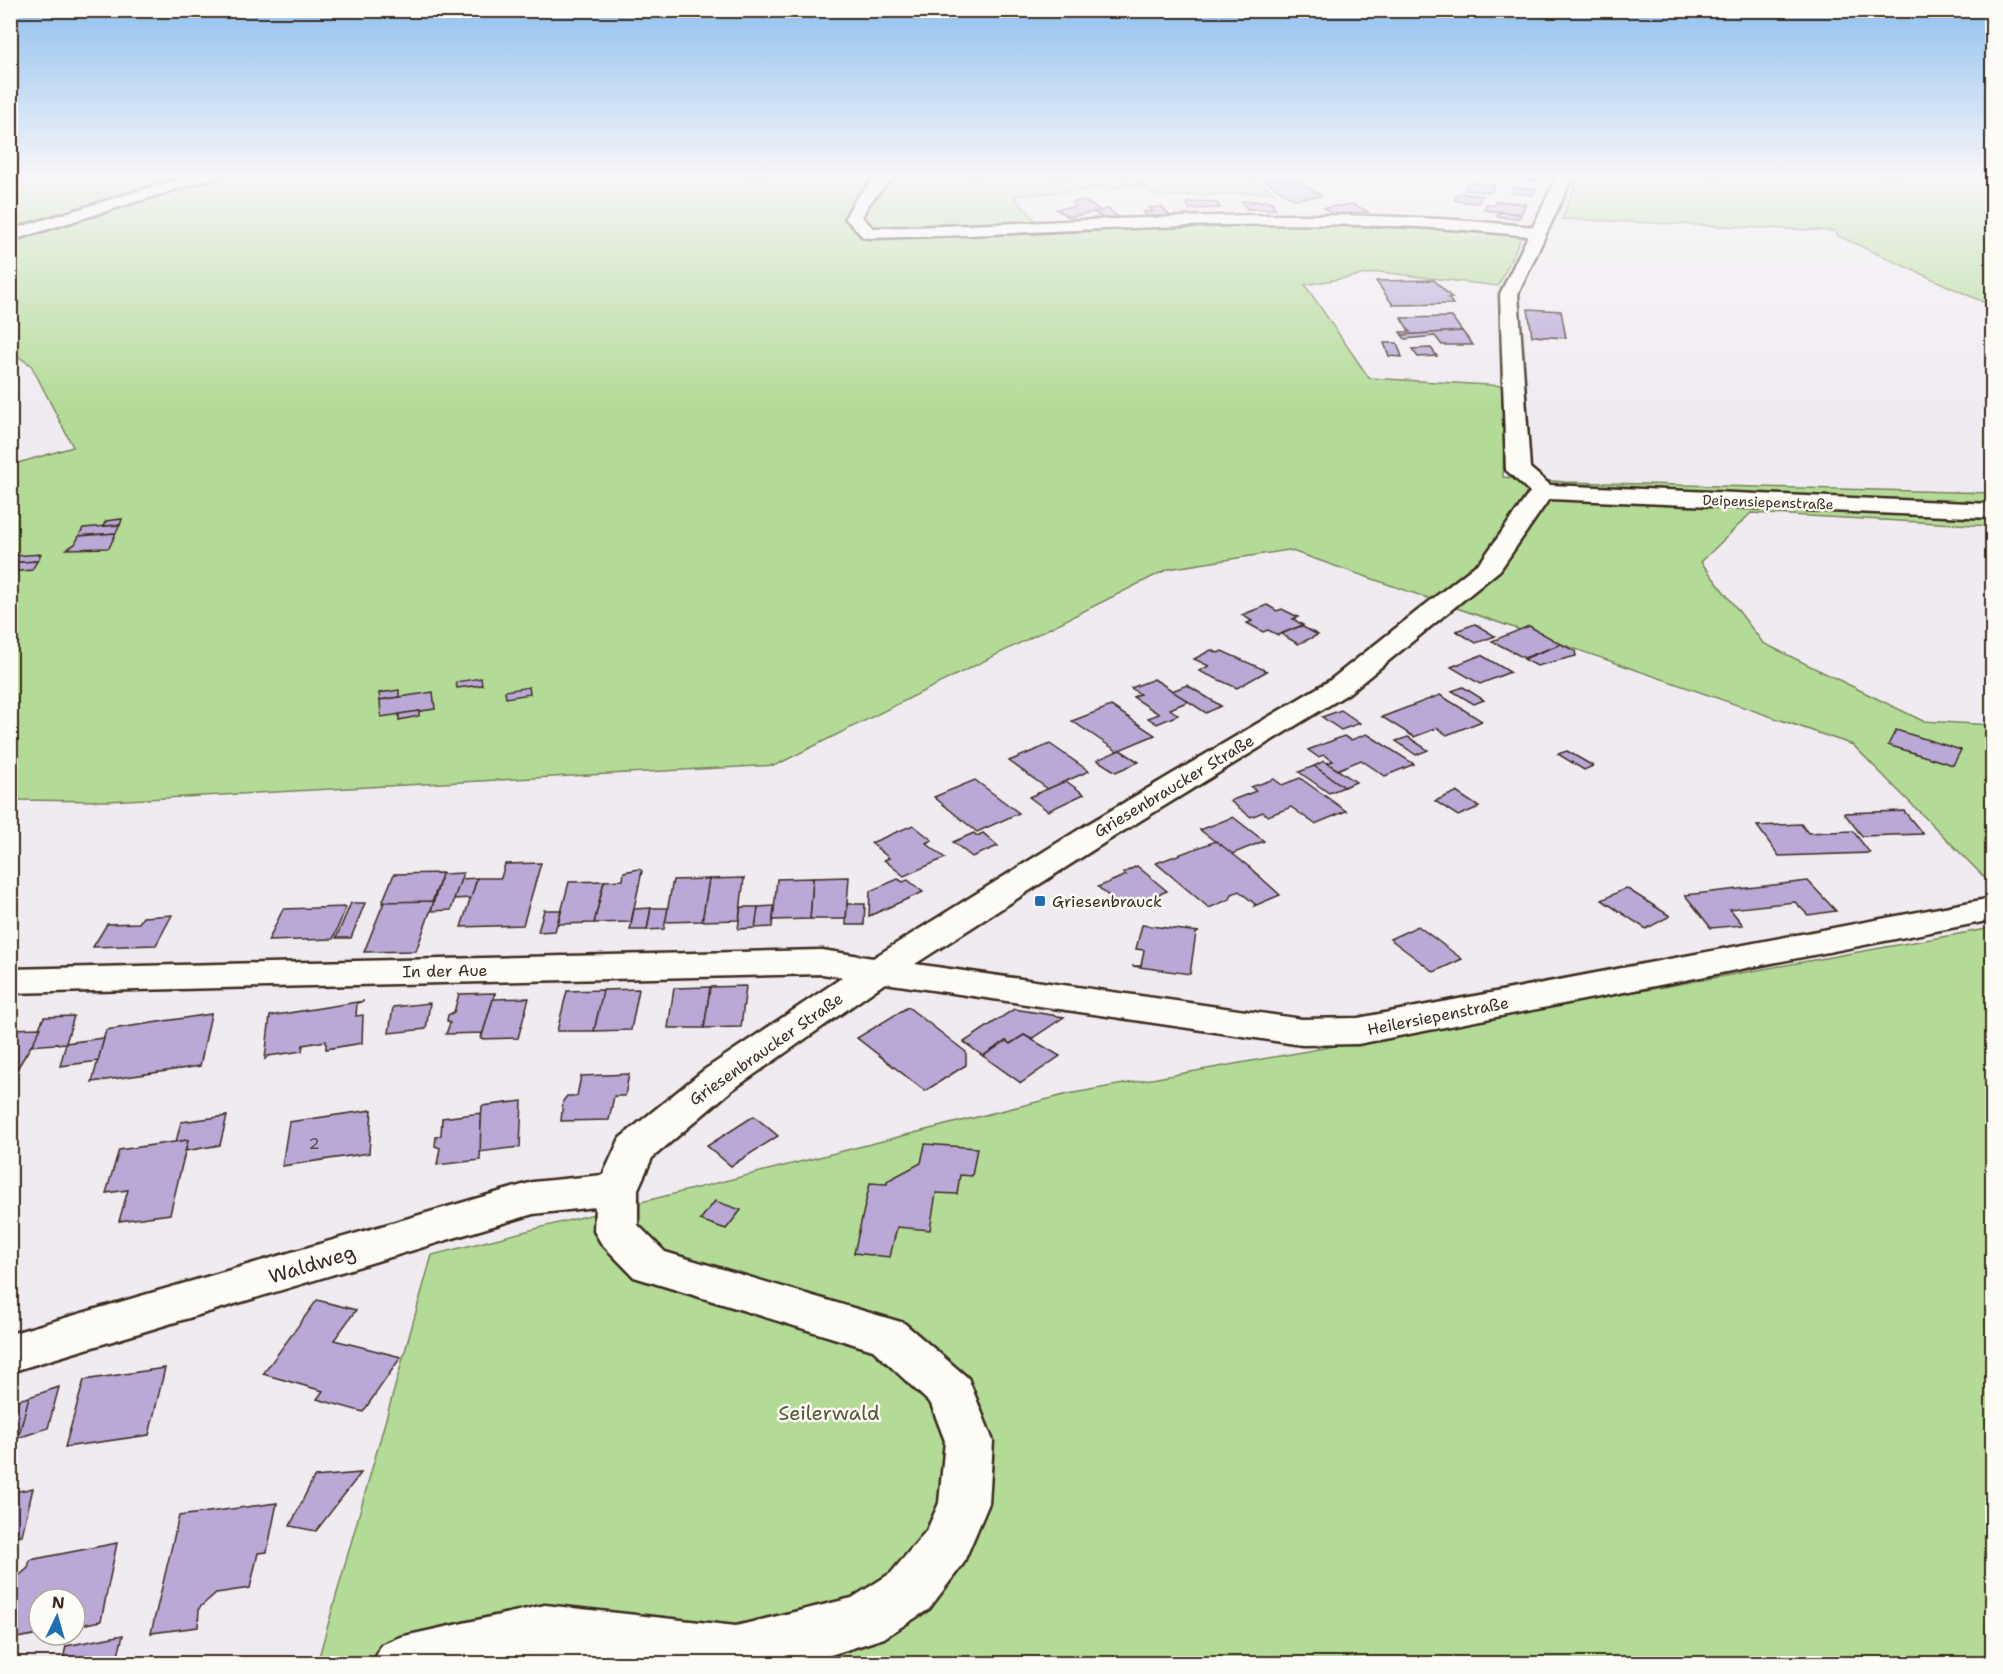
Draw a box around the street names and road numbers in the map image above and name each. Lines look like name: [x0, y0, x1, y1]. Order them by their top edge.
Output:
street label: Deipensiepenstraße: [1702, 491, 1834, 513]
street label: Griesenbraucker Straße: [1090, 730, 1258, 842]
street label: In der Aue: [402, 960, 488, 982]
street label: Griesenbraucker Straße: [685, 988, 847, 1110]
street label: Heilersiepenstraße: [1365, 992, 1511, 1040]
street label: Waldweg: [265, 1238, 359, 1290]

